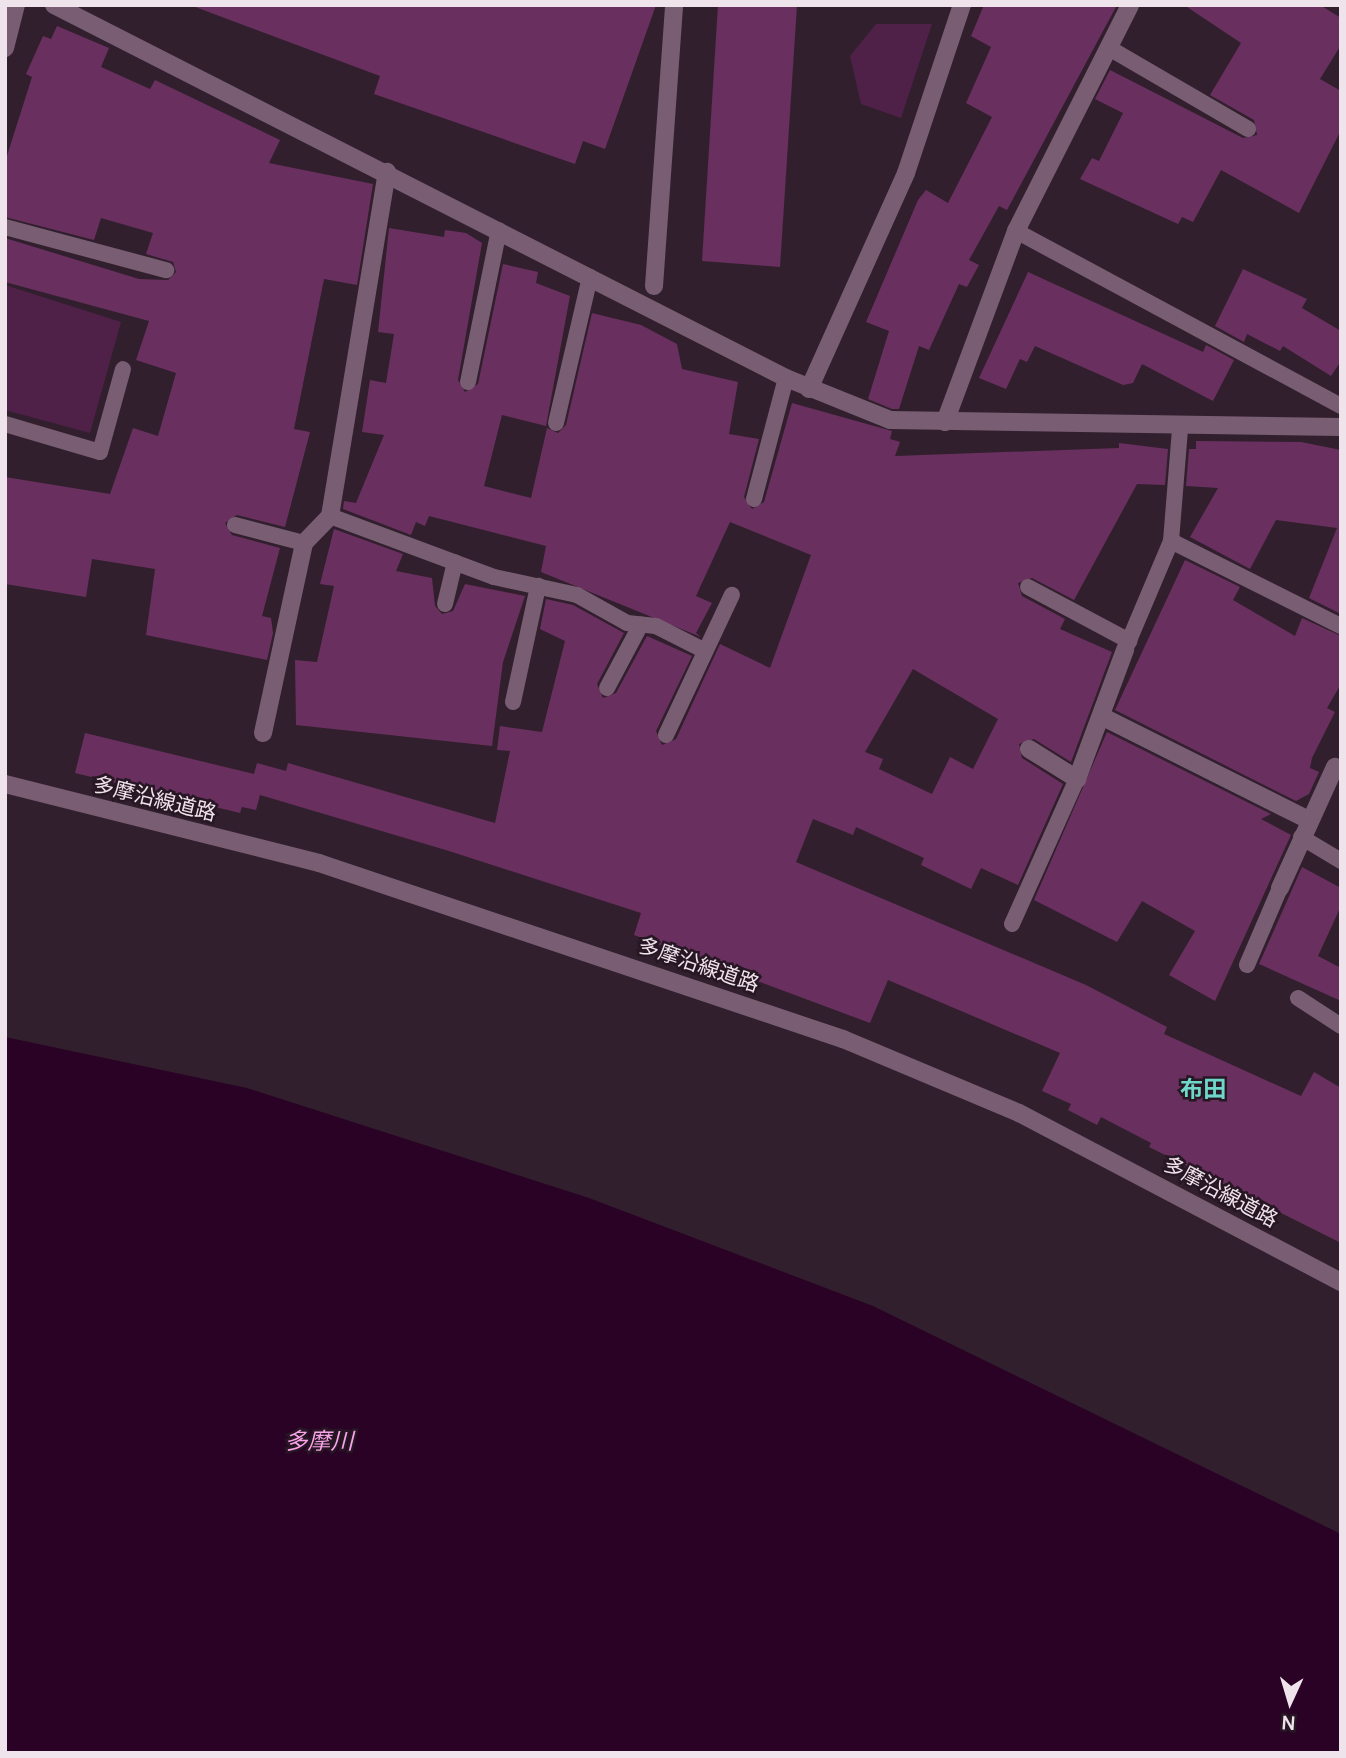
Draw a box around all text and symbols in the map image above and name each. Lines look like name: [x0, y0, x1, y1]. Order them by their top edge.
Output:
street label: 多摩沿線道路: [91, 771, 219, 825]
street label: 多摩沿線道路: [635, 932, 763, 996]
district label: 布田: [1180, 1074, 1226, 1102]
street label: 多摩沿線道路: [1159, 1150, 1283, 1232]
water label: 多摩川: [285, 1426, 353, 1454]
north arrow: [1255, 1667, 1325, 1737]
text: N: [1281, 1710, 1296, 1736]

